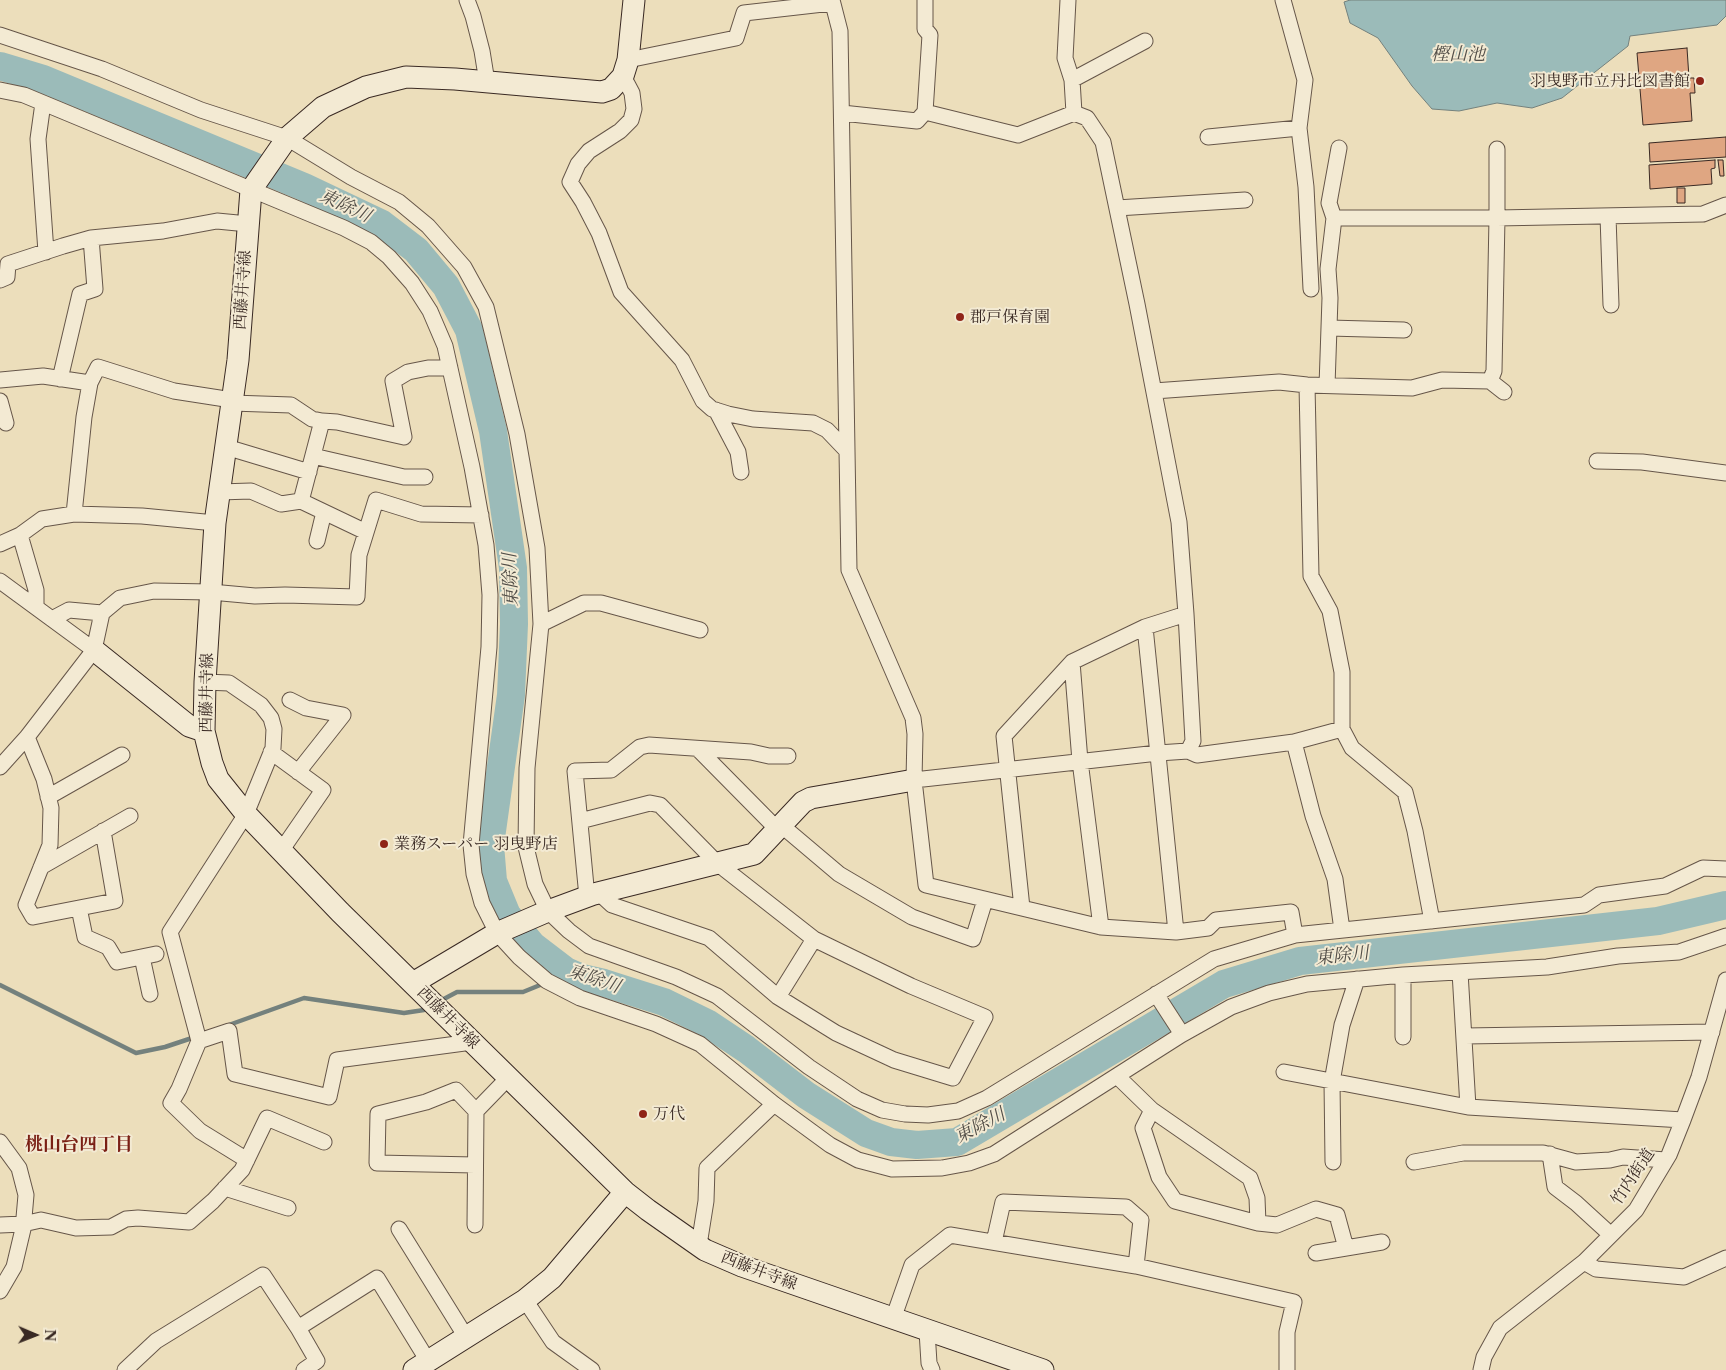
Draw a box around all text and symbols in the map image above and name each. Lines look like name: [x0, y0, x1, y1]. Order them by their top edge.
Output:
water label: 樫山池: [1431, 44, 1485, 66]
place label: 羽曳野市立丹比図書館: [1530, 71, 1690, 91]
marker: 羽曳野市立丹比図書館: [1694, 75, 1706, 87]
water label: 東除川: [316, 185, 374, 227]
street label: 西藤井寺線: [231, 249, 255, 331]
place label: 郡戸保育園: [970, 307, 1050, 327]
marker: 郡戸保育園: [954, 311, 966, 323]
water label: 東除川: [499, 553, 523, 607]
street label: 西藤井寺線: [197, 653, 217, 733]
place label: 業務スーパー 羽曳野店: [394, 834, 557, 854]
marker: 業務スーパー 羽曳野店: [378, 838, 390, 850]
water label: 東除川: [1314, 942, 1370, 970]
water label: 東除川: [565, 960, 623, 998]
street label: 西藤井寺線: [413, 983, 483, 1053]
place label: 万代: [653, 1104, 685, 1124]
water label: 東除川: [951, 1104, 1009, 1148]
marker: 万代: [637, 1108, 649, 1120]
district label: 桃山台四丁目: [25, 1134, 133, 1156]
street label: 竹内街道: [1607, 1145, 1659, 1209]
street label: 西藤井寺線: [718, 1248, 800, 1294]
north arrow: [10, 1310, 60, 1360]
text: N: [41, 1329, 59, 1341]

